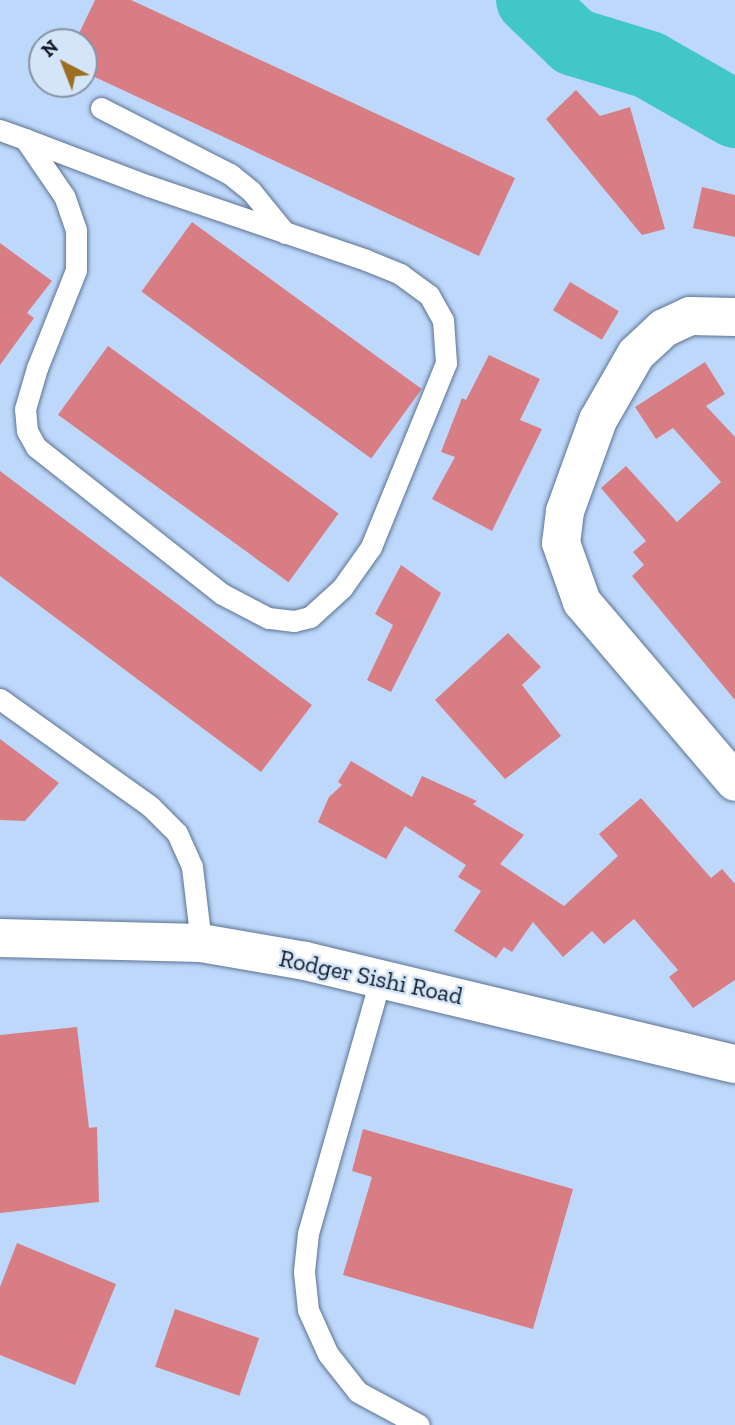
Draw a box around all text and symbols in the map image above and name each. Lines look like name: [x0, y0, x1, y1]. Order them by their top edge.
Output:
north arrow: [28, 28, 98, 98]
text: N: [37, 35, 63, 62]
street label: Rodger Sishi Road: [276, 943, 466, 1011]

